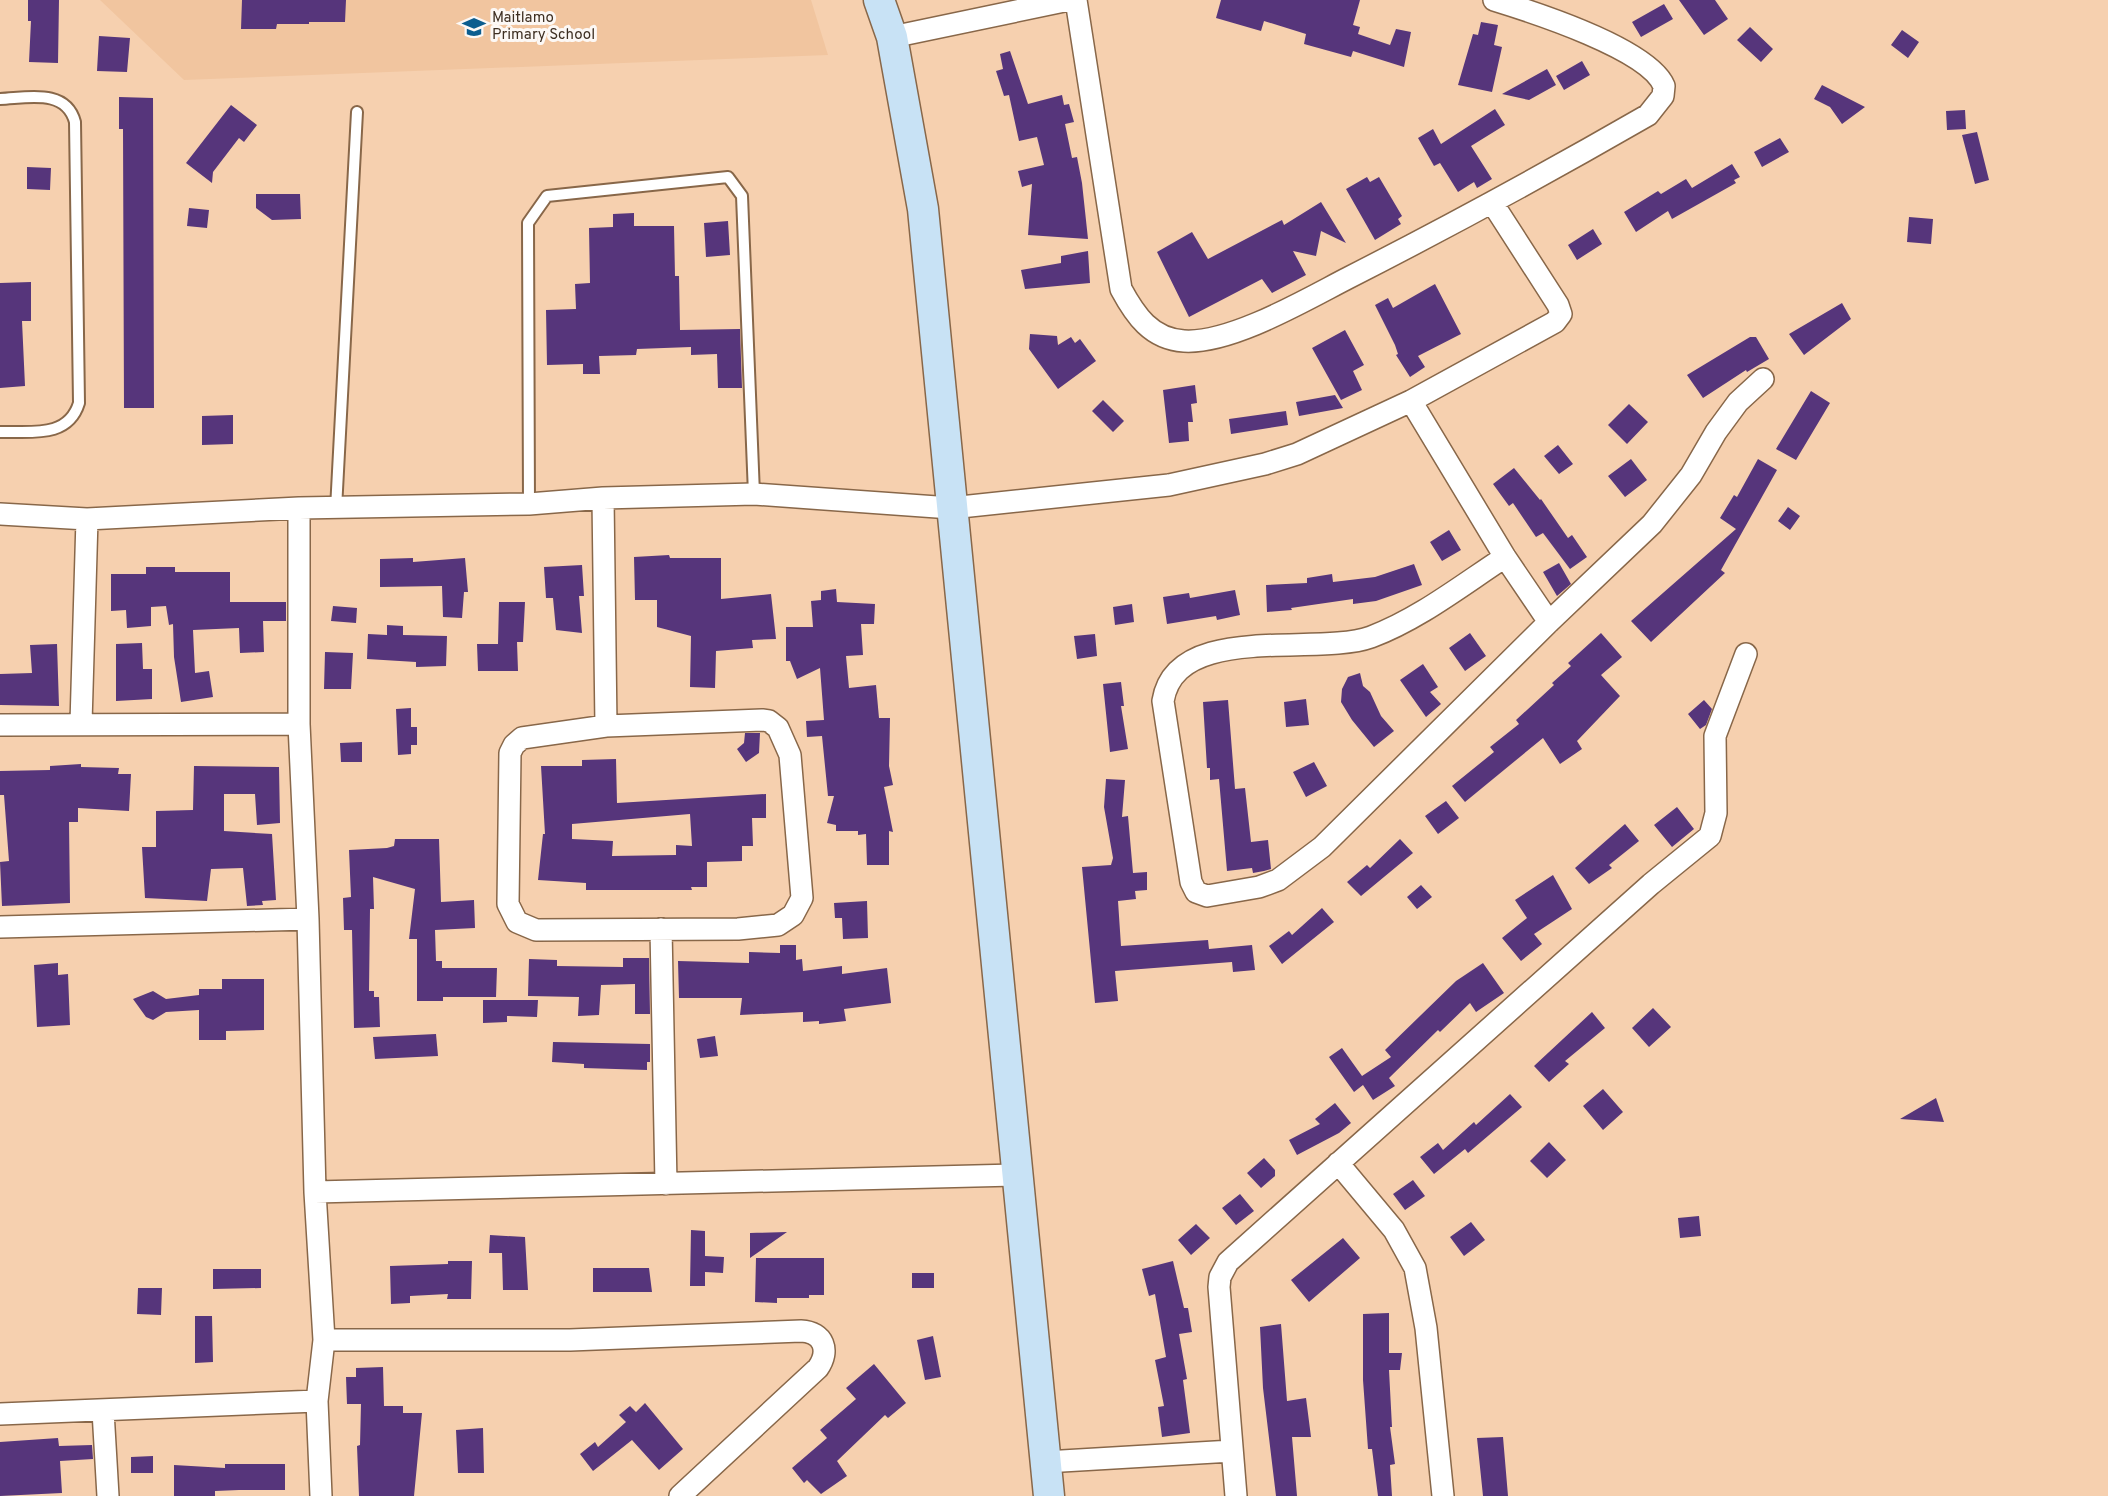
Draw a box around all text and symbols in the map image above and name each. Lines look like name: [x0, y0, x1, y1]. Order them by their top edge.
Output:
place label: Maitlamo Primary School: [492, 9, 595, 45]
school or university icon: Maitlamo Primary School: [461, 14, 487, 40]

